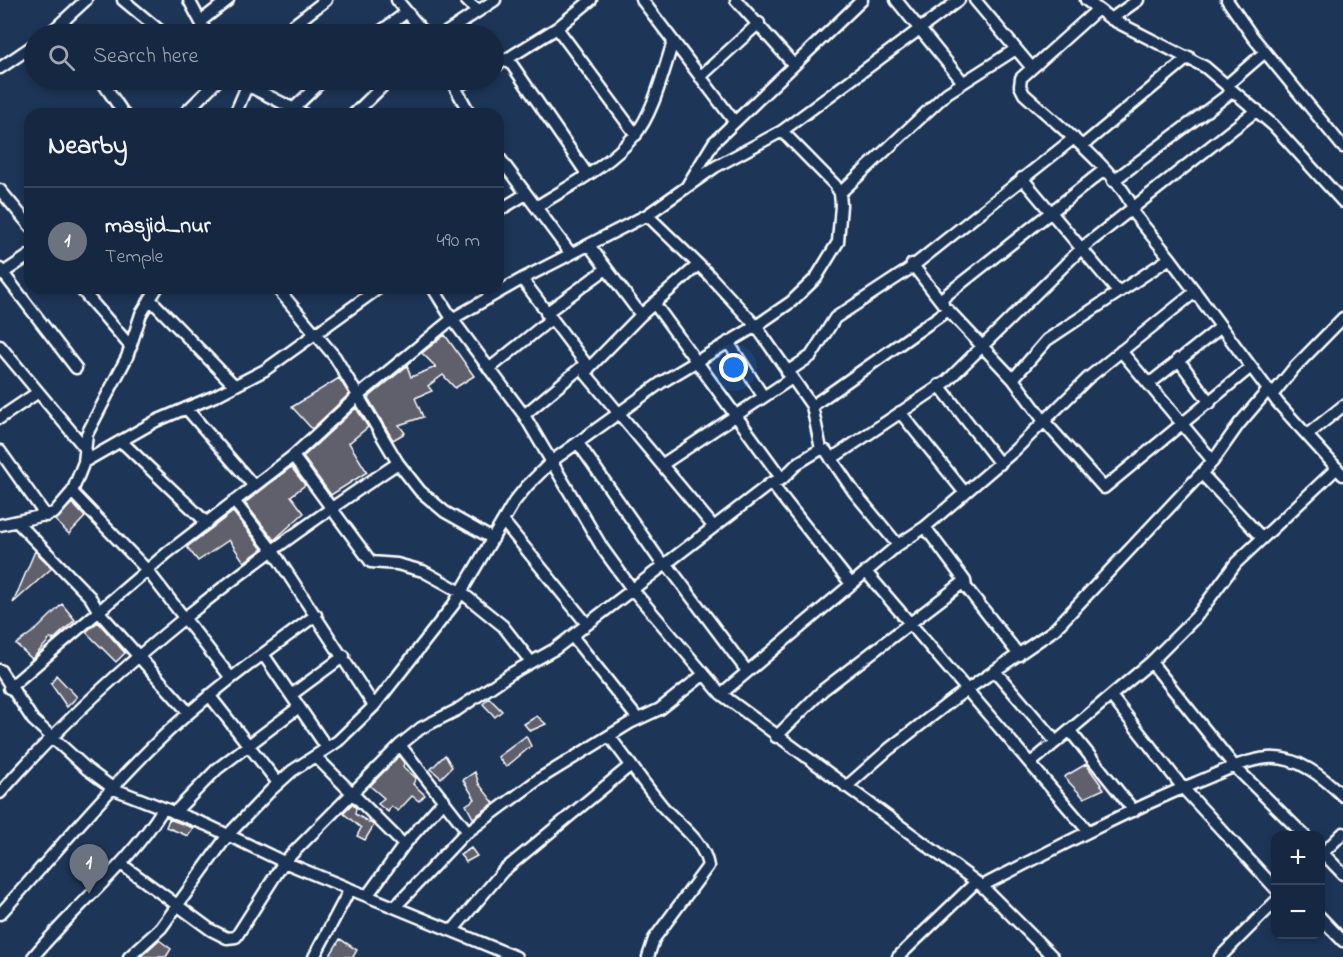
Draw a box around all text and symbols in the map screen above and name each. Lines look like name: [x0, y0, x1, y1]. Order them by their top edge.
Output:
search box: [24, 24, 504, 90]
icon: search: [45, 41, 78, 74]
text: Search here: [93, 41, 198, 73]
text: Nearby: [48, 128, 127, 166]
text: masjid_nur: [105, 211, 211, 243]
text: 1: [64, 227, 71, 256]
text: 490 m: [437, 227, 480, 256]
text: Temple: [105, 243, 164, 272]
your location: [719, 353, 748, 382]
map controls: [1271, 831, 1325, 939]
button: +: [1271, 831, 1325, 885]
pin: 1: [70, 844, 109, 894]
button: −: [1271, 885, 1325, 939]

